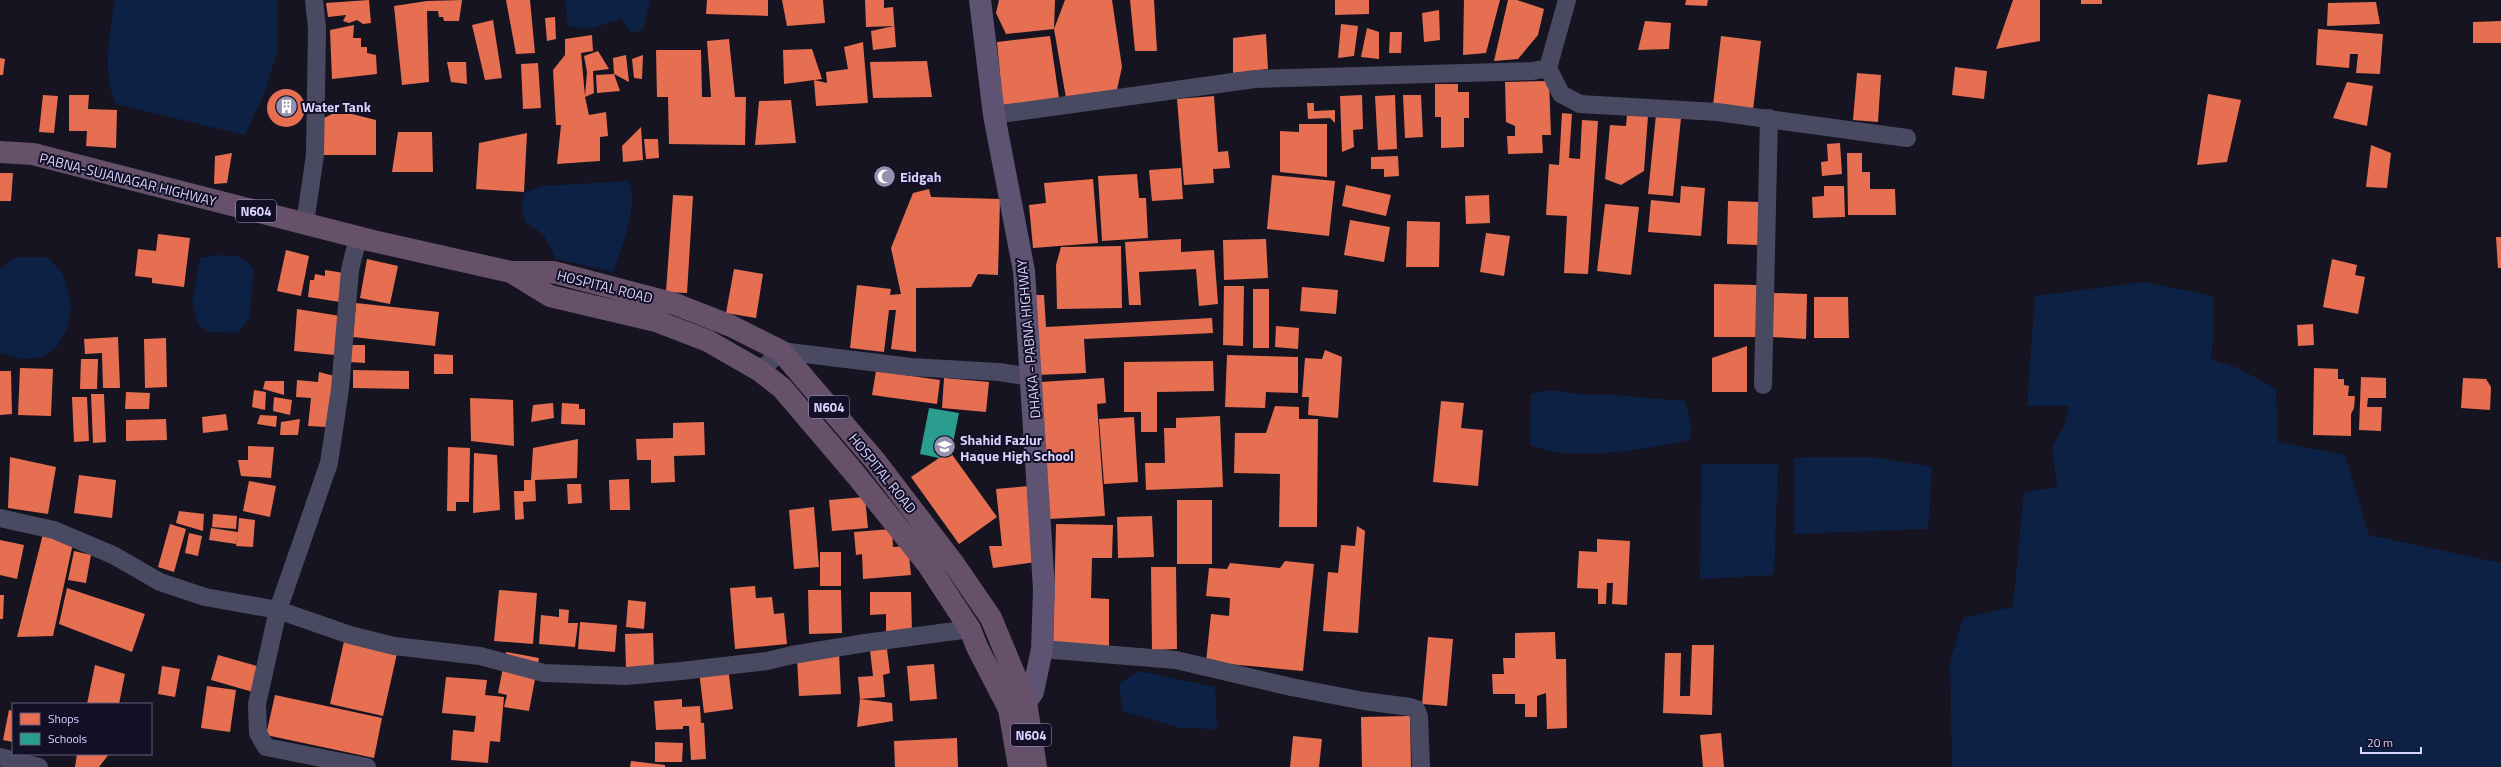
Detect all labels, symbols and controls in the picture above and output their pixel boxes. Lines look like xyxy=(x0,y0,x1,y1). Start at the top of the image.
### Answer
building icon: Water Tank xyxy=(273,93,299,119)
place label: Water Tank xyxy=(302,96,372,117)
street label: PABNA-SUJANAGAR HIGHWAY xyxy=(37,147,219,211)
mosque icon: Eidgah xyxy=(871,163,897,189)
place label: Eidgah xyxy=(900,166,941,187)
road number: N604 xyxy=(236,200,276,222)
street label: DHAKA - PABNA HIGHWAY xyxy=(1011,258,1045,419)
street label: HOSPITAL ROAD xyxy=(555,264,655,308)
road number: N604 xyxy=(809,396,849,418)
street label: HOSPITAL ROAD xyxy=(844,428,922,518)
place label: Shahid Fazlur Haque High School xyxy=(960,429,1074,466)
school or university icon: Shahid Fazlur Haque High School xyxy=(932,434,958,460)
legend xyxy=(12,703,152,755)
text: Shops xyxy=(48,709,80,728)
road number: N604 xyxy=(1011,724,1051,746)
text: Schools xyxy=(48,729,88,748)
scale bar xyxy=(2361,729,2421,755)
text: 20 m xyxy=(2367,733,2393,752)

